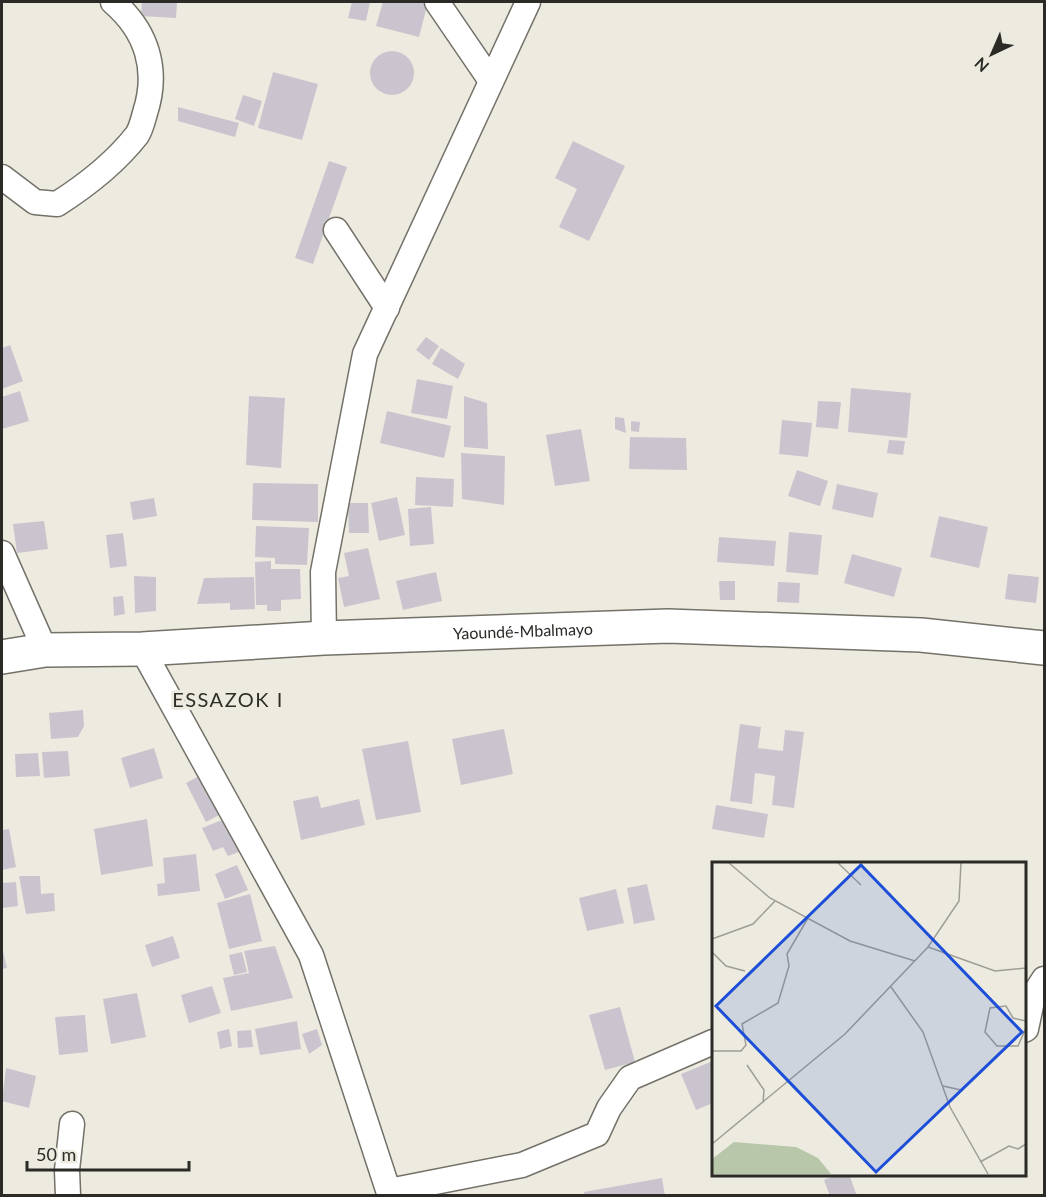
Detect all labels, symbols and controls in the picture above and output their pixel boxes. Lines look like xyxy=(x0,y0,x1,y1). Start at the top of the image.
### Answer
north arrow xyxy=(962,24,1022,84)
text: N xyxy=(970,54,992,76)
street label: Yaoundé-Mbalmayo xyxy=(453,619,593,642)
district label: ESSAZOK I xyxy=(172,687,284,711)
inset map xyxy=(712,862,1025,1176)
scale bar xyxy=(27,1134,189,1172)
text: 50 m xyxy=(36,1143,76,1165)

